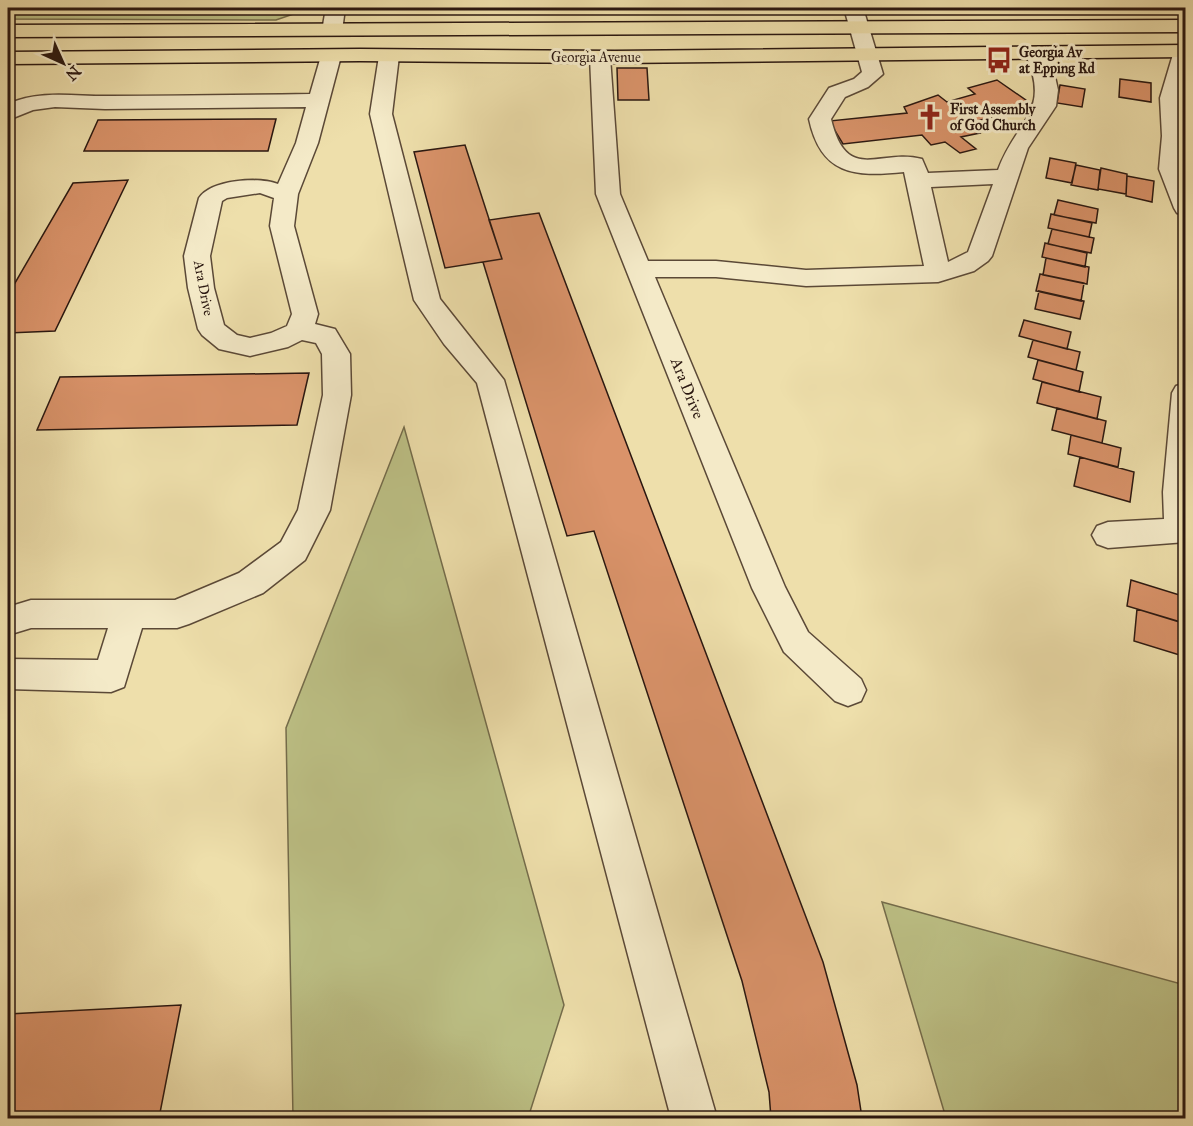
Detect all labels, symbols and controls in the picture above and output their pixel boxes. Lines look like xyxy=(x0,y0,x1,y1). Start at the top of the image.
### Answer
north arrow xyxy=(33,33,93,93)
place label: Georgia Av at Epping Rd xyxy=(1019,44,1096,78)
bus stop icon: Georgia Av at Epping Rd xyxy=(984,45,1014,75)
street label: Georgia Avenue xyxy=(551,49,641,66)
text: N xyxy=(61,62,85,85)
place label: First Assembly of God Church xyxy=(950,101,1037,134)
church icon: First Assembly of God Church xyxy=(915,102,945,132)
street label: Ara Drive xyxy=(190,258,217,317)
street label: Ara Drive xyxy=(666,354,708,422)

